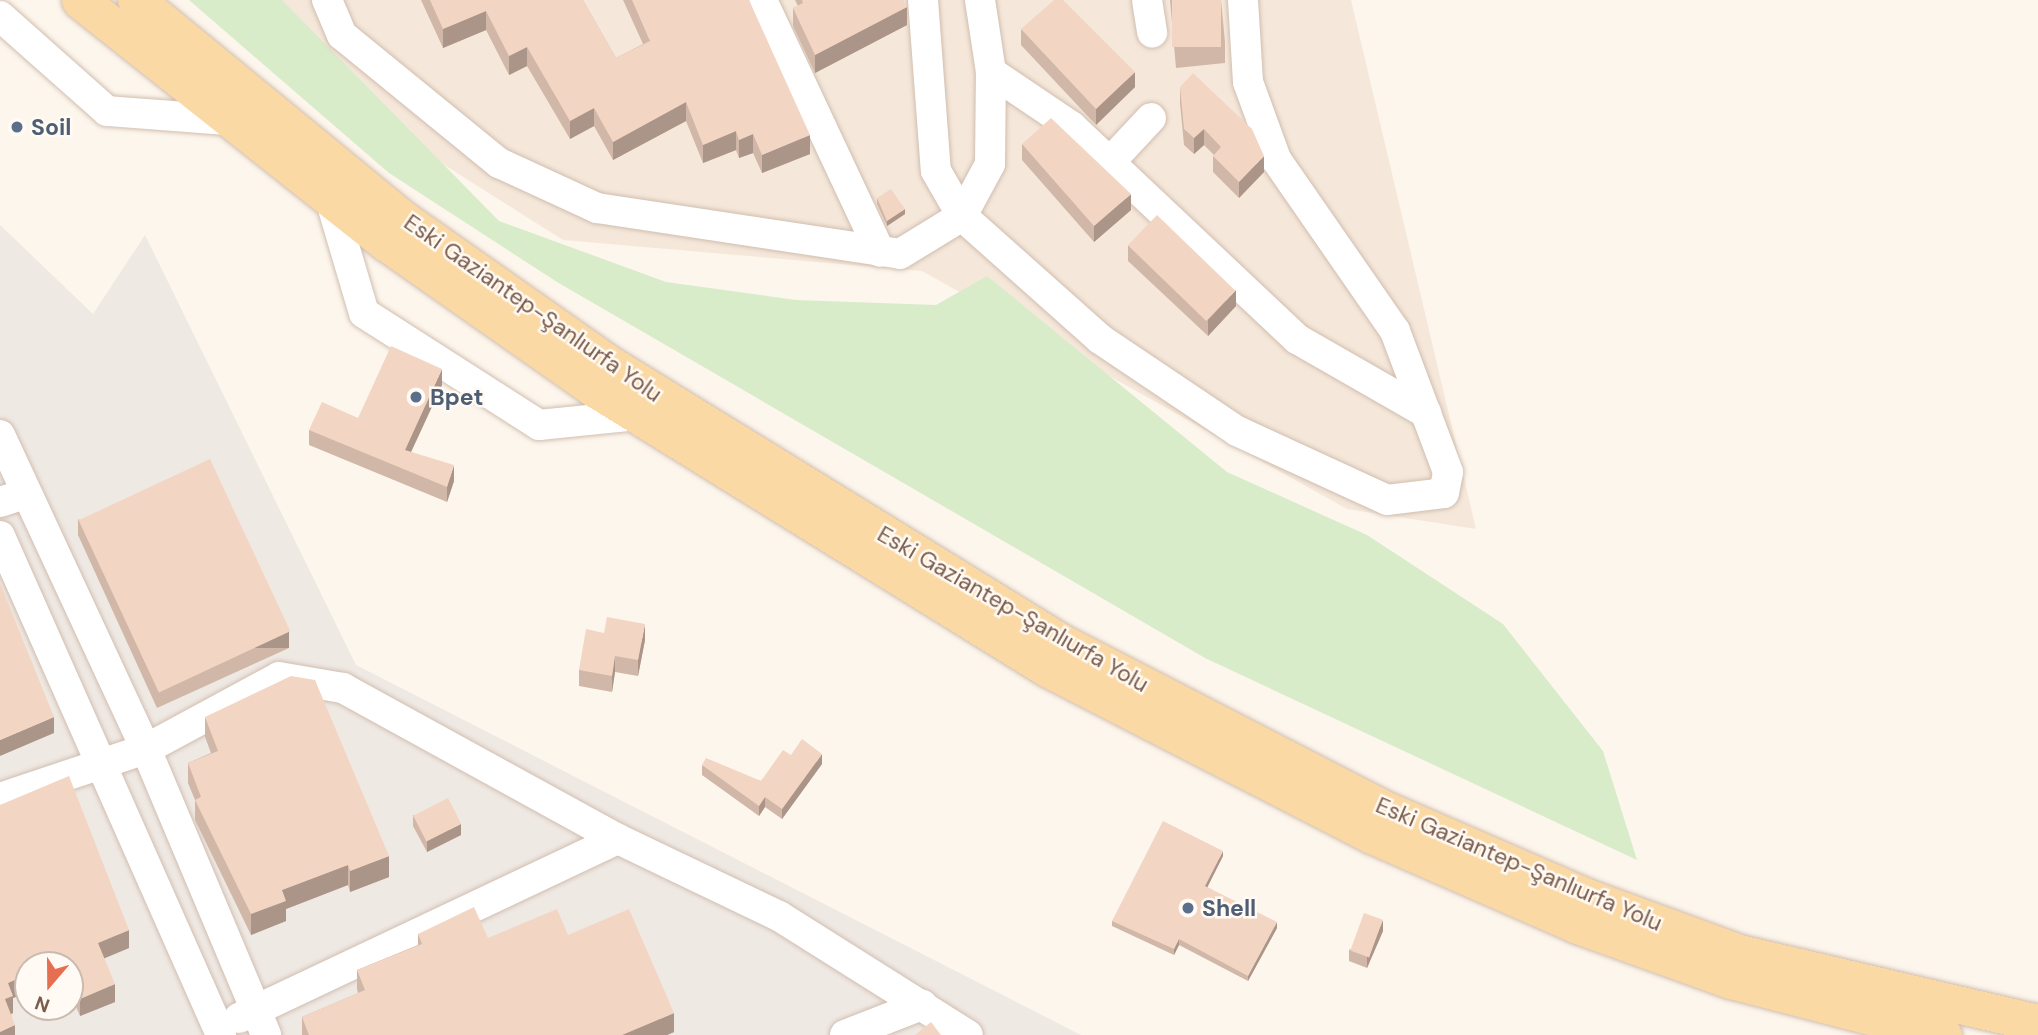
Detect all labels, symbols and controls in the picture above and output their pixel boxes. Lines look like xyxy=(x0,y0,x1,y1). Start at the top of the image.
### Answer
place label: Soil xyxy=(31,113,71,141)
marker: Soil xyxy=(9,119,25,135)
street label: Eski Gaziantep-Şanlıurfa Yolu xyxy=(399,208,667,408)
place label: Bpet xyxy=(430,383,483,411)
marker: Bpet xyxy=(408,389,424,405)
street label: Eski Gaziantep-Şanlıurfa Yolu xyxy=(873,520,1153,698)
street label: Eski Gaziantep-Şanlıurfa Yolu xyxy=(1372,791,1666,937)
place label: Shell xyxy=(1202,894,1256,922)
marker: Shell xyxy=(1180,900,1196,916)
north arrow xyxy=(14,951,84,1021)
text: N xyxy=(32,990,53,1018)

